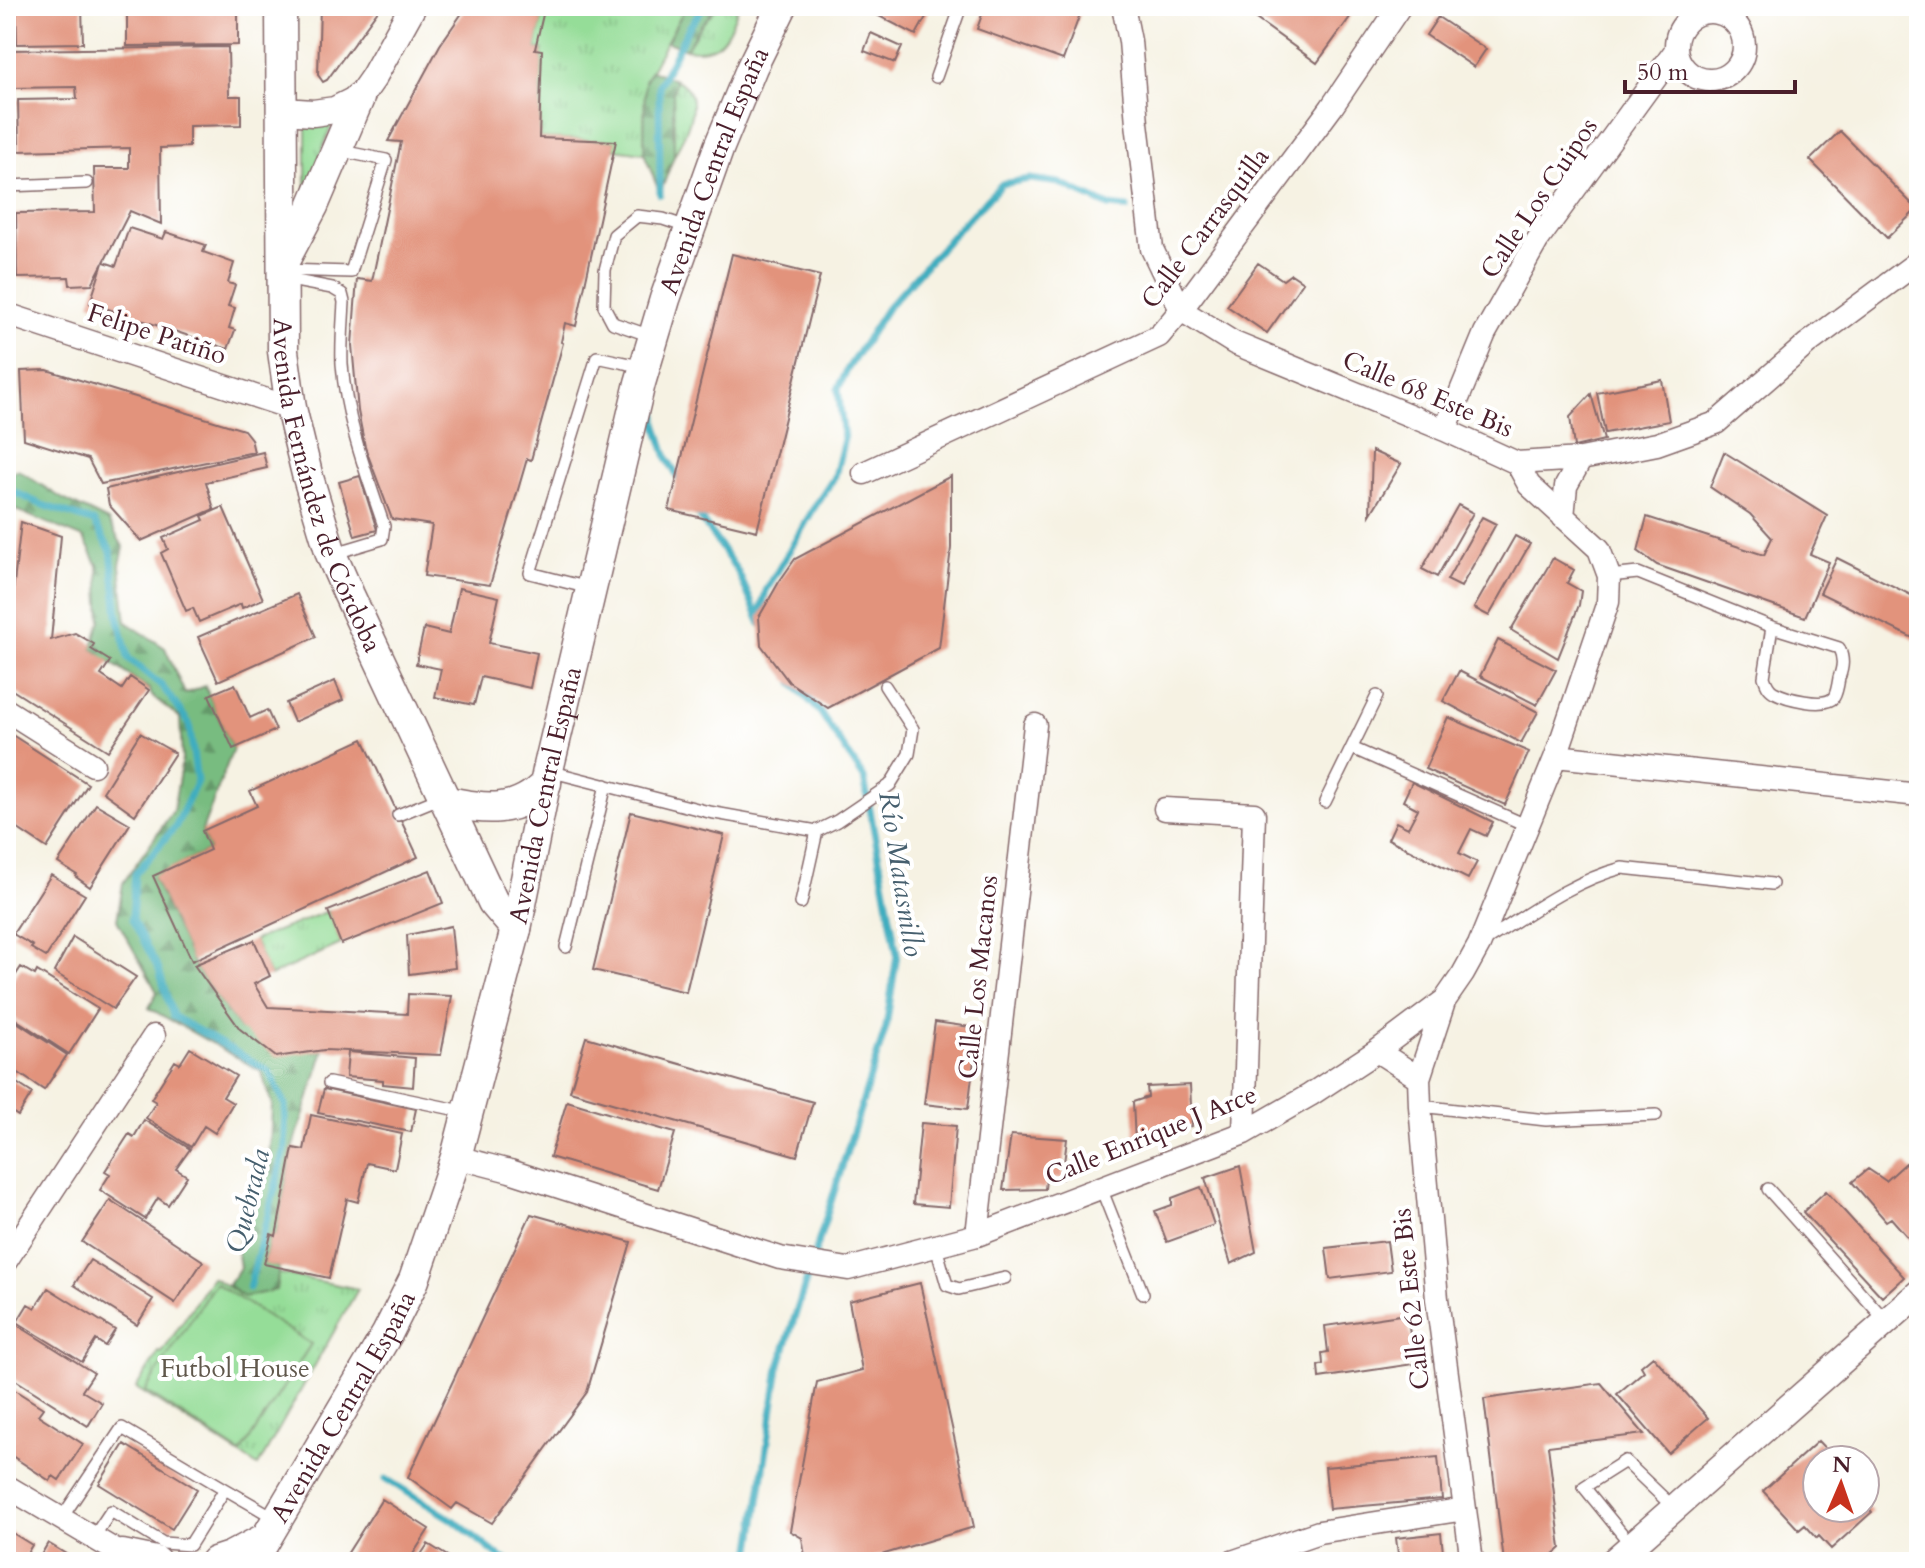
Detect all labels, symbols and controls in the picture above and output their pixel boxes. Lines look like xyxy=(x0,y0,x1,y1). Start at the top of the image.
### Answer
street label: Avenida Central España xyxy=(651,41,777,299)
scale bar xyxy=(1625,44,1795,94)
text: 50 m xyxy=(1637,56,1689,89)
street label: Calle Los Cuipos xyxy=(1472,111,1606,285)
street label: Calle Carrasquilla xyxy=(1133,140,1277,316)
street label: Felipe Patiño xyxy=(83,295,231,373)
street label: Avenida Fernández de Córdoba xyxy=(265,318,391,658)
street label: Calle 68 Este Bis xyxy=(1337,342,1519,446)
street label: Avenida Central España xyxy=(500,663,590,927)
water label: Río Matasnillo xyxy=(869,789,933,959)
street label: Calle Los Macanos xyxy=(950,873,1006,1081)
street label: Calle Enrique J Arce xyxy=(1040,1077,1262,1193)
water label: Quebrada xyxy=(217,1145,279,1257)
street label: Calle 62 Este Bis xyxy=(1384,1207,1438,1391)
street label: Avenida Central España xyxy=(262,1285,423,1529)
park label: Futbol House xyxy=(160,1351,310,1386)
north arrow xyxy=(1801,1444,1881,1524)
text: N xyxy=(1832,1450,1852,1480)

